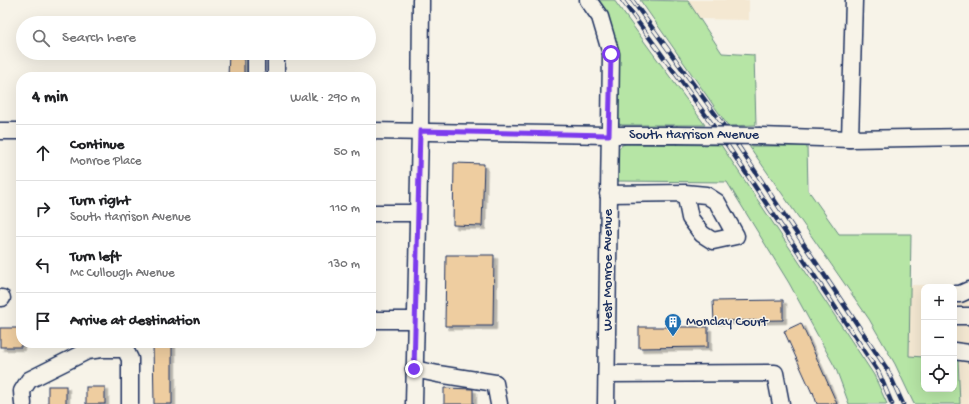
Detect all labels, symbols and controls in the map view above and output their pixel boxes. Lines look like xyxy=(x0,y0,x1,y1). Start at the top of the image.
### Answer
search box xyxy=(16,16,376,60)
icon: search xyxy=(30,27,52,49)
text: Search here xyxy=(62,29,136,47)
route start xyxy=(602,45,620,63)
text: 4 min xyxy=(32,88,68,108)
text: Walk · 290 m xyxy=(290,91,360,106)
street label: South Harrison Avenue xyxy=(629,127,760,144)
text: Continue xyxy=(70,136,124,154)
icon: ahead xyxy=(32,142,54,164)
text: 50 m xyxy=(333,145,360,160)
text: Monroe Place xyxy=(70,154,141,169)
text: Turn right xyxy=(70,192,130,210)
icon: right xyxy=(32,198,54,220)
text: 110 m xyxy=(330,201,360,216)
street label: West Monroe Avenue xyxy=(600,208,617,331)
text: South Harrison Avenue xyxy=(70,210,191,225)
text: Turn left xyxy=(70,248,121,266)
icon: left xyxy=(32,254,54,276)
text: 130 m xyxy=(328,257,360,272)
text: Mc Cullough Avenue xyxy=(70,266,175,281)
map controls xyxy=(921,284,957,392)
button: + xyxy=(921,284,957,320)
icon: arrive xyxy=(32,310,54,332)
text: Arrive at destination xyxy=(70,312,200,330)
building icon: Monclay Court xyxy=(663,312,683,337)
place label: Monclay Court xyxy=(686,314,769,331)
button: − xyxy=(921,320,957,356)
button: locate xyxy=(921,356,957,392)
route end xyxy=(405,360,423,378)

